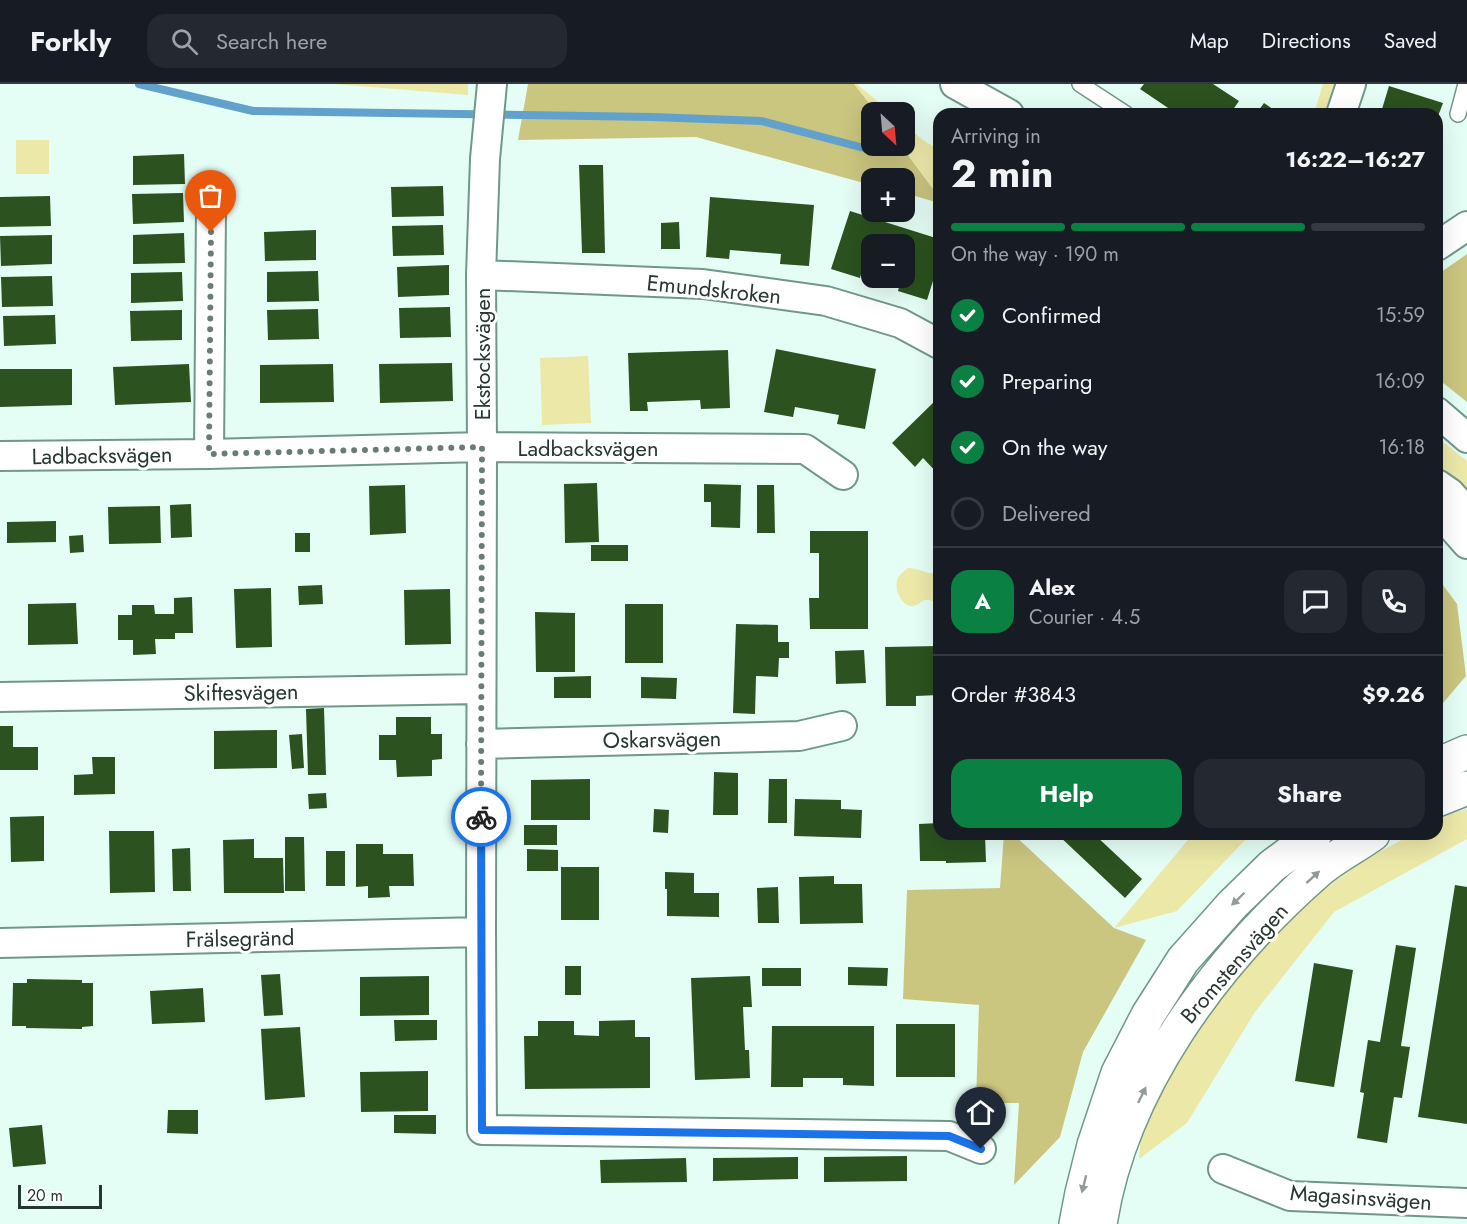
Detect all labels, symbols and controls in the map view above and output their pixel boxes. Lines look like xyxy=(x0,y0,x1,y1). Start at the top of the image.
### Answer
search box xyxy=(147,14,567,68)
text: Forkly xyxy=(30,21,111,62)
icon: search xyxy=(168,25,201,58)
text: Search here xyxy=(216,25,327,57)
text: Map xyxy=(1190,26,1229,56)
text: Directions xyxy=(1262,26,1351,56)
text: Saved xyxy=(1384,26,1437,56)
north arrow xyxy=(861,102,915,156)
map controls xyxy=(861,102,915,288)
text: Arriving in xyxy=(951,122,1041,151)
text: 16:22–16:27 xyxy=(1285,143,1425,175)
text: 2 min xyxy=(951,145,1053,202)
button: + xyxy=(861,168,915,222)
pin xyxy=(185,170,236,232)
icon: bag xyxy=(194,179,227,212)
button: − xyxy=(861,234,915,288)
text: On the way · 190 m xyxy=(951,240,1119,269)
street label: Emundskroken xyxy=(645,266,783,312)
street label: Ekstocksvägen xyxy=(466,288,498,420)
icon: check xyxy=(951,299,984,332)
text: Confirmed xyxy=(1002,299,1101,331)
text: 15:59 xyxy=(1376,301,1425,330)
icon: check xyxy=(951,365,984,398)
text: Preparing xyxy=(1002,365,1093,397)
text: 16:09 xyxy=(1375,367,1425,396)
icon: check xyxy=(951,431,984,464)
text: On the way xyxy=(1002,431,1107,463)
street label: Ladbacksvägen xyxy=(518,432,658,464)
text: 16:18 xyxy=(1379,433,1425,462)
street label: Ladbacksvägen xyxy=(31,438,173,472)
text: Delivered xyxy=(1002,497,1091,529)
button: chat xyxy=(1284,570,1347,633)
button: phone xyxy=(1362,570,1425,633)
text: Alex xyxy=(1029,571,1075,603)
text: A xyxy=(974,585,991,617)
text: Courier · 4.5 xyxy=(1029,603,1140,632)
street label: Skiftesvägen xyxy=(183,675,299,709)
text: Order #3843 xyxy=(951,678,1076,710)
text: $9.26 xyxy=(1362,678,1425,710)
street label: Oskarsvägen xyxy=(602,722,722,756)
button: Help xyxy=(951,759,1182,828)
button: Share xyxy=(1194,759,1425,828)
courier xyxy=(451,787,511,847)
icon: bike xyxy=(465,801,498,834)
one-way arrow xyxy=(1305,870,1320,884)
one-way arrow xyxy=(1232,891,1246,905)
street label: Bromstensvägen xyxy=(1173,896,1295,1030)
street label: Frälsegränd xyxy=(185,921,295,955)
one-way arrow xyxy=(1138,1086,1147,1103)
pin xyxy=(955,1087,1006,1149)
icon: home xyxy=(964,1096,997,1129)
one-way arrow xyxy=(1078,1175,1088,1193)
street label: Magasinsvägen xyxy=(1289,1176,1433,1218)
scale bar xyxy=(18,1182,102,1210)
text: 20 m xyxy=(27,1184,63,1207)

